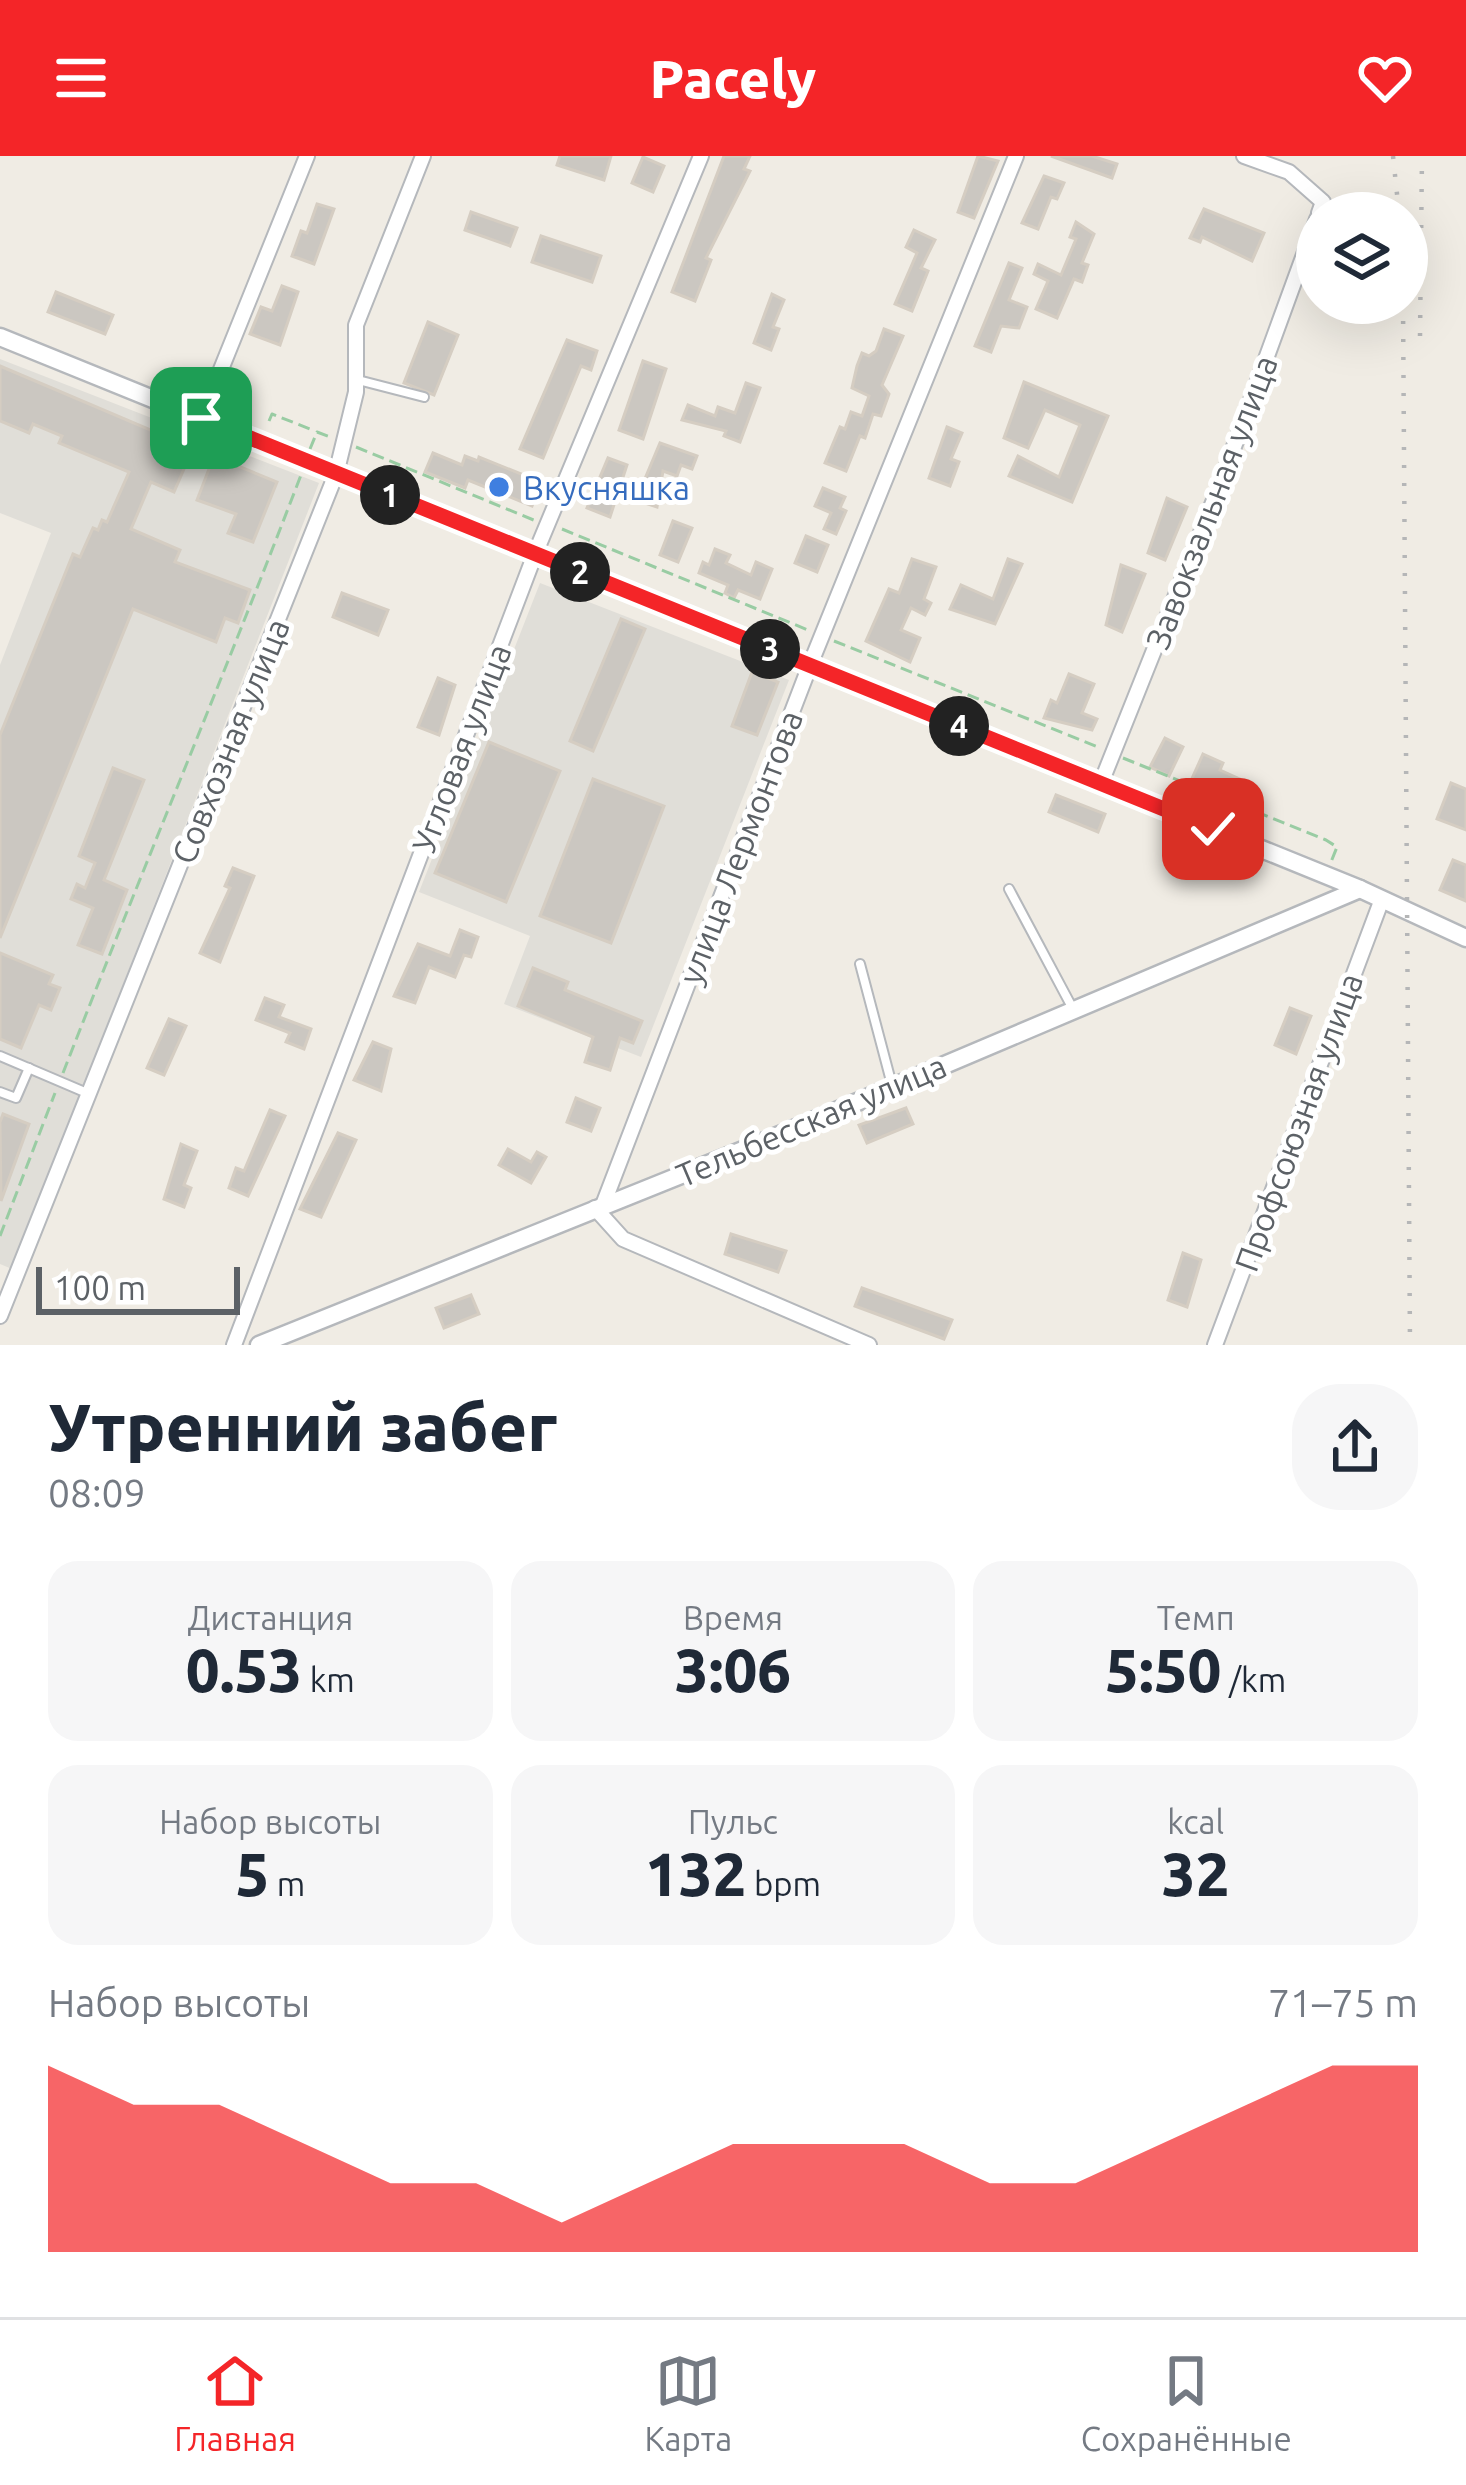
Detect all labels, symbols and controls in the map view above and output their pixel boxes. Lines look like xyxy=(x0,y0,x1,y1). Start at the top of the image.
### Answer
icon: menu xyxy=(48,45,114,111)
icon: heart xyxy=(1352,45,1418,111)
text: Pacely xyxy=(650,48,816,108)
map controls xyxy=(1296,192,1428,324)
button: layers xyxy=(1296,192,1428,324)
street label: Завокзальная улица xyxy=(1138,350,1284,654)
pin xyxy=(150,367,252,469)
icon: arrive xyxy=(168,385,234,451)
pin: 1 xyxy=(360,465,420,525)
place label: Вкусняшка xyxy=(523,469,690,506)
marker: Вкусняшка xyxy=(486,474,512,500)
text: 1 xyxy=(381,476,399,513)
pin: 2 xyxy=(550,542,610,602)
text: 2 xyxy=(571,553,589,590)
street label: Совхозная улица xyxy=(164,613,296,869)
pin: 3 xyxy=(740,619,800,679)
text: 3 xyxy=(761,630,779,667)
street label: Угловая улица xyxy=(404,639,518,857)
pin: 4 xyxy=(929,696,989,756)
street label: улица Лермонтова xyxy=(671,705,809,989)
text: 4 xyxy=(950,707,968,744)
pin xyxy=(1162,778,1264,880)
icon: check xyxy=(1180,796,1246,862)
street label: Профсоюзная улица xyxy=(1227,968,1369,1276)
street label: Тельбесская улица xyxy=(671,1046,951,1194)
scale bar xyxy=(36,1261,240,1314)
text: 100 m xyxy=(54,1269,146,1306)
button: share xyxy=(1292,1384,1418,1510)
text: Утренний забег xyxy=(48,1389,557,1463)
text: 08:09 xyxy=(48,1471,146,1514)
text: Дистанция xyxy=(187,1599,353,1636)
text: Время xyxy=(683,1599,783,1636)
text: Темп xyxy=(1157,1599,1235,1636)
text: 0.53 xyxy=(186,1636,302,1703)
text: 3:06 xyxy=(675,1636,791,1703)
text: 5:50 xyxy=(1105,1636,1221,1703)
text: km xyxy=(302,1661,355,1698)
text: /km xyxy=(1221,1661,1286,1698)
text: Набор высоты xyxy=(159,1803,381,1840)
text: Пульс xyxy=(688,1803,778,1840)
text: kcal xyxy=(1167,1803,1224,1840)
text: 5 xyxy=(235,1840,269,1907)
text: 132 xyxy=(645,1840,746,1907)
text: 32 xyxy=(1162,1840,1230,1907)
text: m xyxy=(269,1865,305,1902)
text: bpm xyxy=(746,1865,821,1902)
text: Набор высоты xyxy=(48,1981,310,2024)
text: 71–75 m xyxy=(1268,1981,1418,2024)
tab: Главная xyxy=(174,2348,296,2457)
tab: Карта xyxy=(644,2348,732,2457)
tab: Сохранённые xyxy=(1081,2348,1292,2457)

